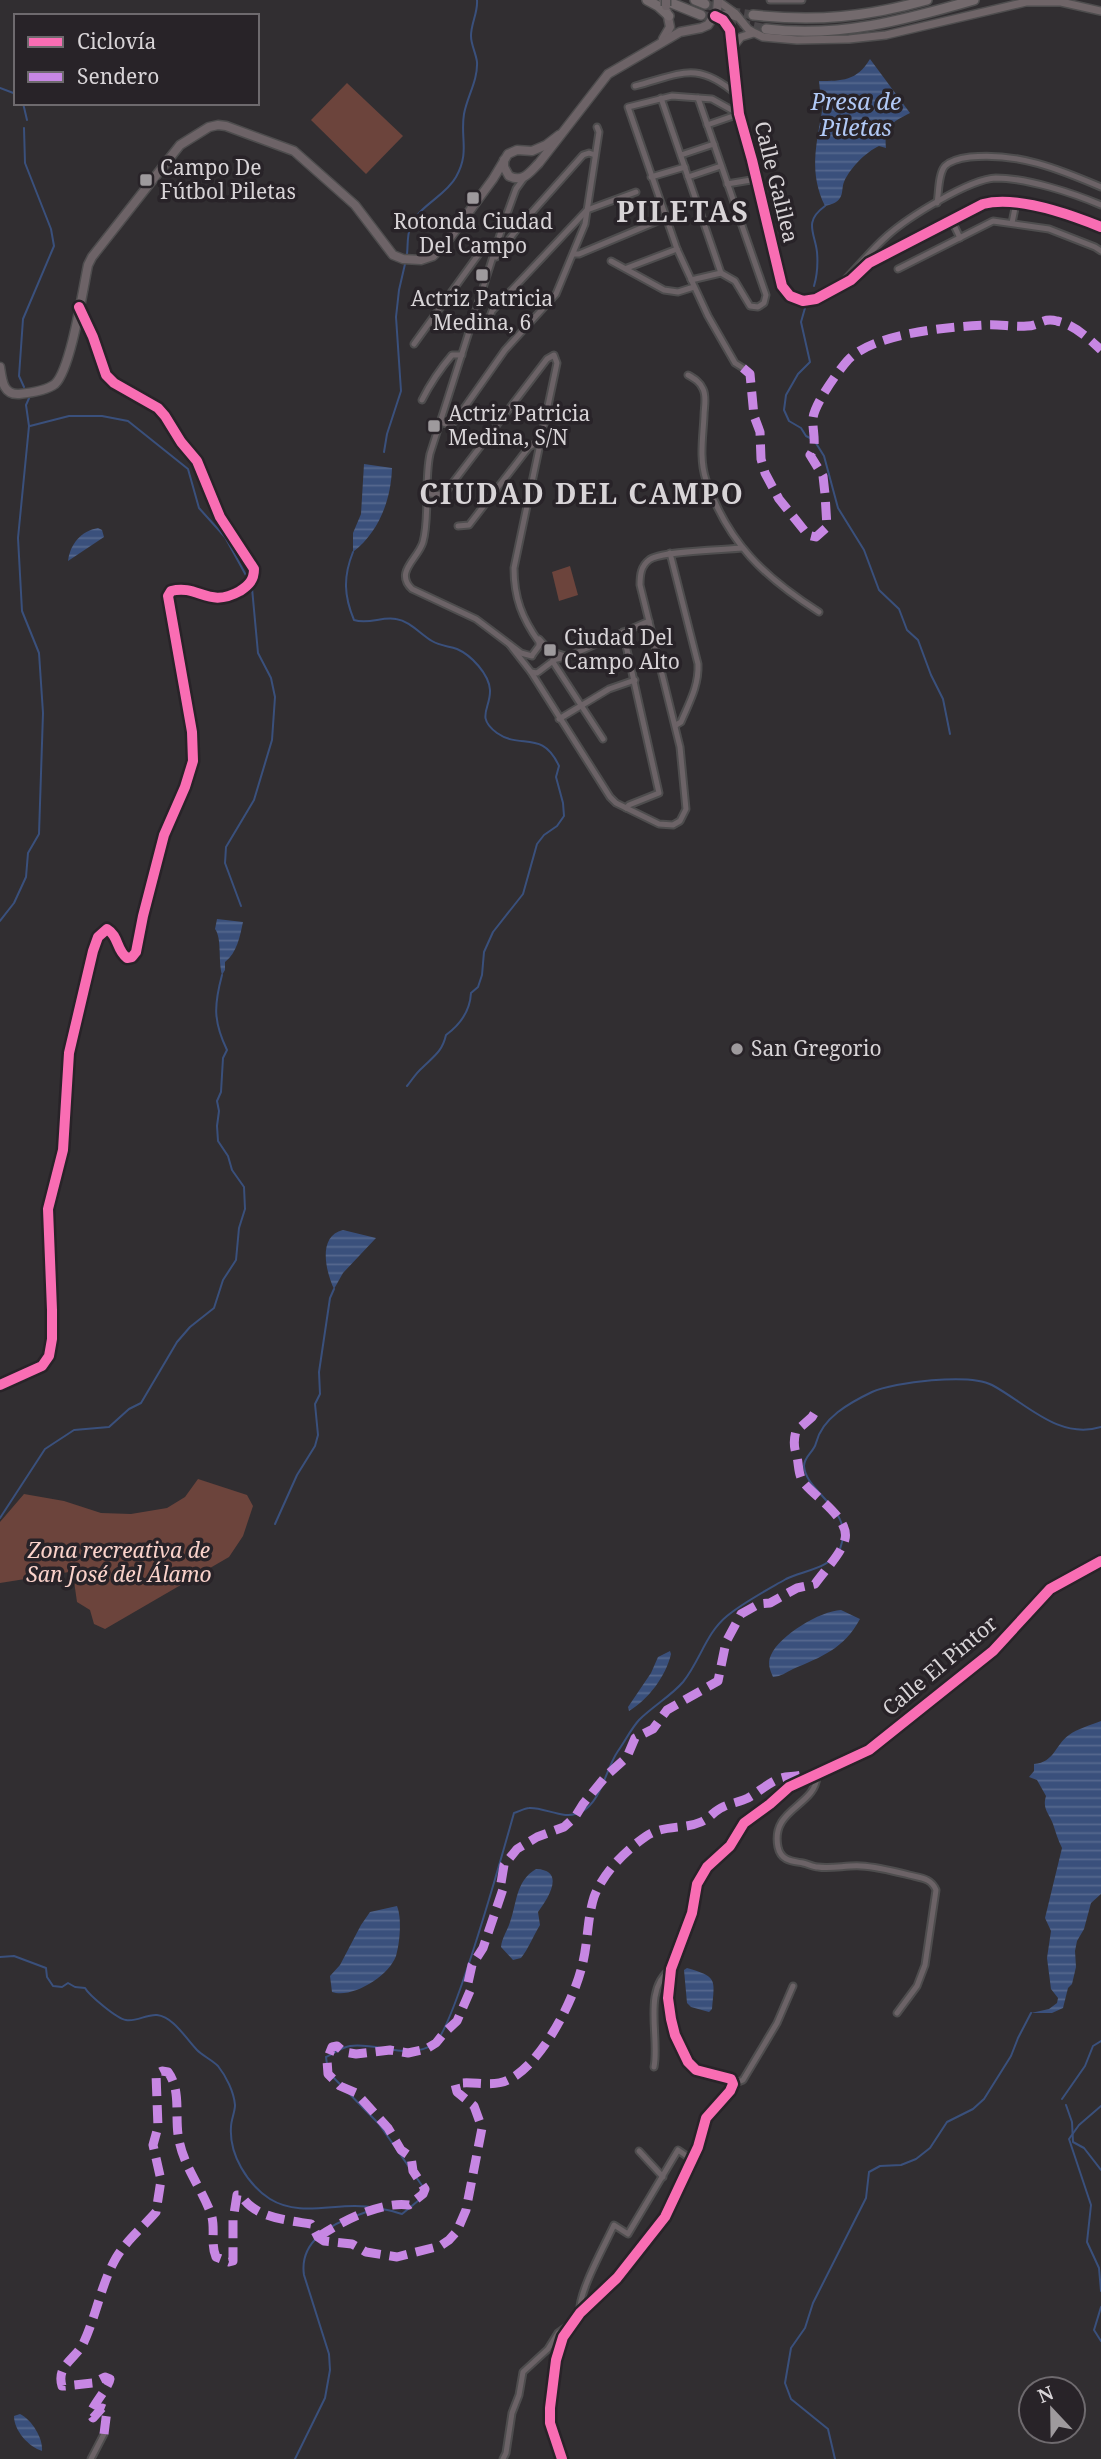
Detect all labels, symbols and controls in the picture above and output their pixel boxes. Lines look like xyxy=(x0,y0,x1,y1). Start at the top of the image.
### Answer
legend xyxy=(14,14,259,105)
text: Ciclovía xyxy=(77,27,156,55)
text: Sendero xyxy=(77,62,159,90)
water label: Presa de Piletas xyxy=(810,85,901,143)
street label: Calle Galilea xyxy=(748,118,806,245)
place label: Campo De Fútbol Piletas xyxy=(160,153,296,205)
marker: Campo De Fútbol Piletas xyxy=(138,172,154,188)
marker: Rotonda Ciudad Del Campo xyxy=(465,190,481,206)
district label: PILETAS xyxy=(616,192,750,230)
place label: Rotonda Ciudad Del Campo xyxy=(393,207,553,259)
marker: Actriz Patricia Medina, 6 xyxy=(474,267,490,283)
place label: Actriz Patricia Medina, 6 xyxy=(411,284,553,336)
place label: Actriz Patricia Medina, S/N xyxy=(448,399,590,451)
marker: Actriz Patricia Medina, S/N xyxy=(426,418,442,434)
district label: CIUDAD DEL CAMPO xyxy=(419,474,745,512)
place label: Ciudad Del Campo Alto xyxy=(564,623,680,675)
marker: Ciudad Del Campo Alto xyxy=(542,642,558,658)
place label: San Gregorio xyxy=(751,1034,882,1062)
marker: San Gregorio xyxy=(729,1041,745,1057)
park label: Zona recreativa de San José del Álamo xyxy=(26,1536,212,1588)
street label: Calle El Pintor xyxy=(876,1609,1003,1722)
north arrow xyxy=(1017,2375,1087,2445)
text: N xyxy=(1034,2379,1057,2409)

